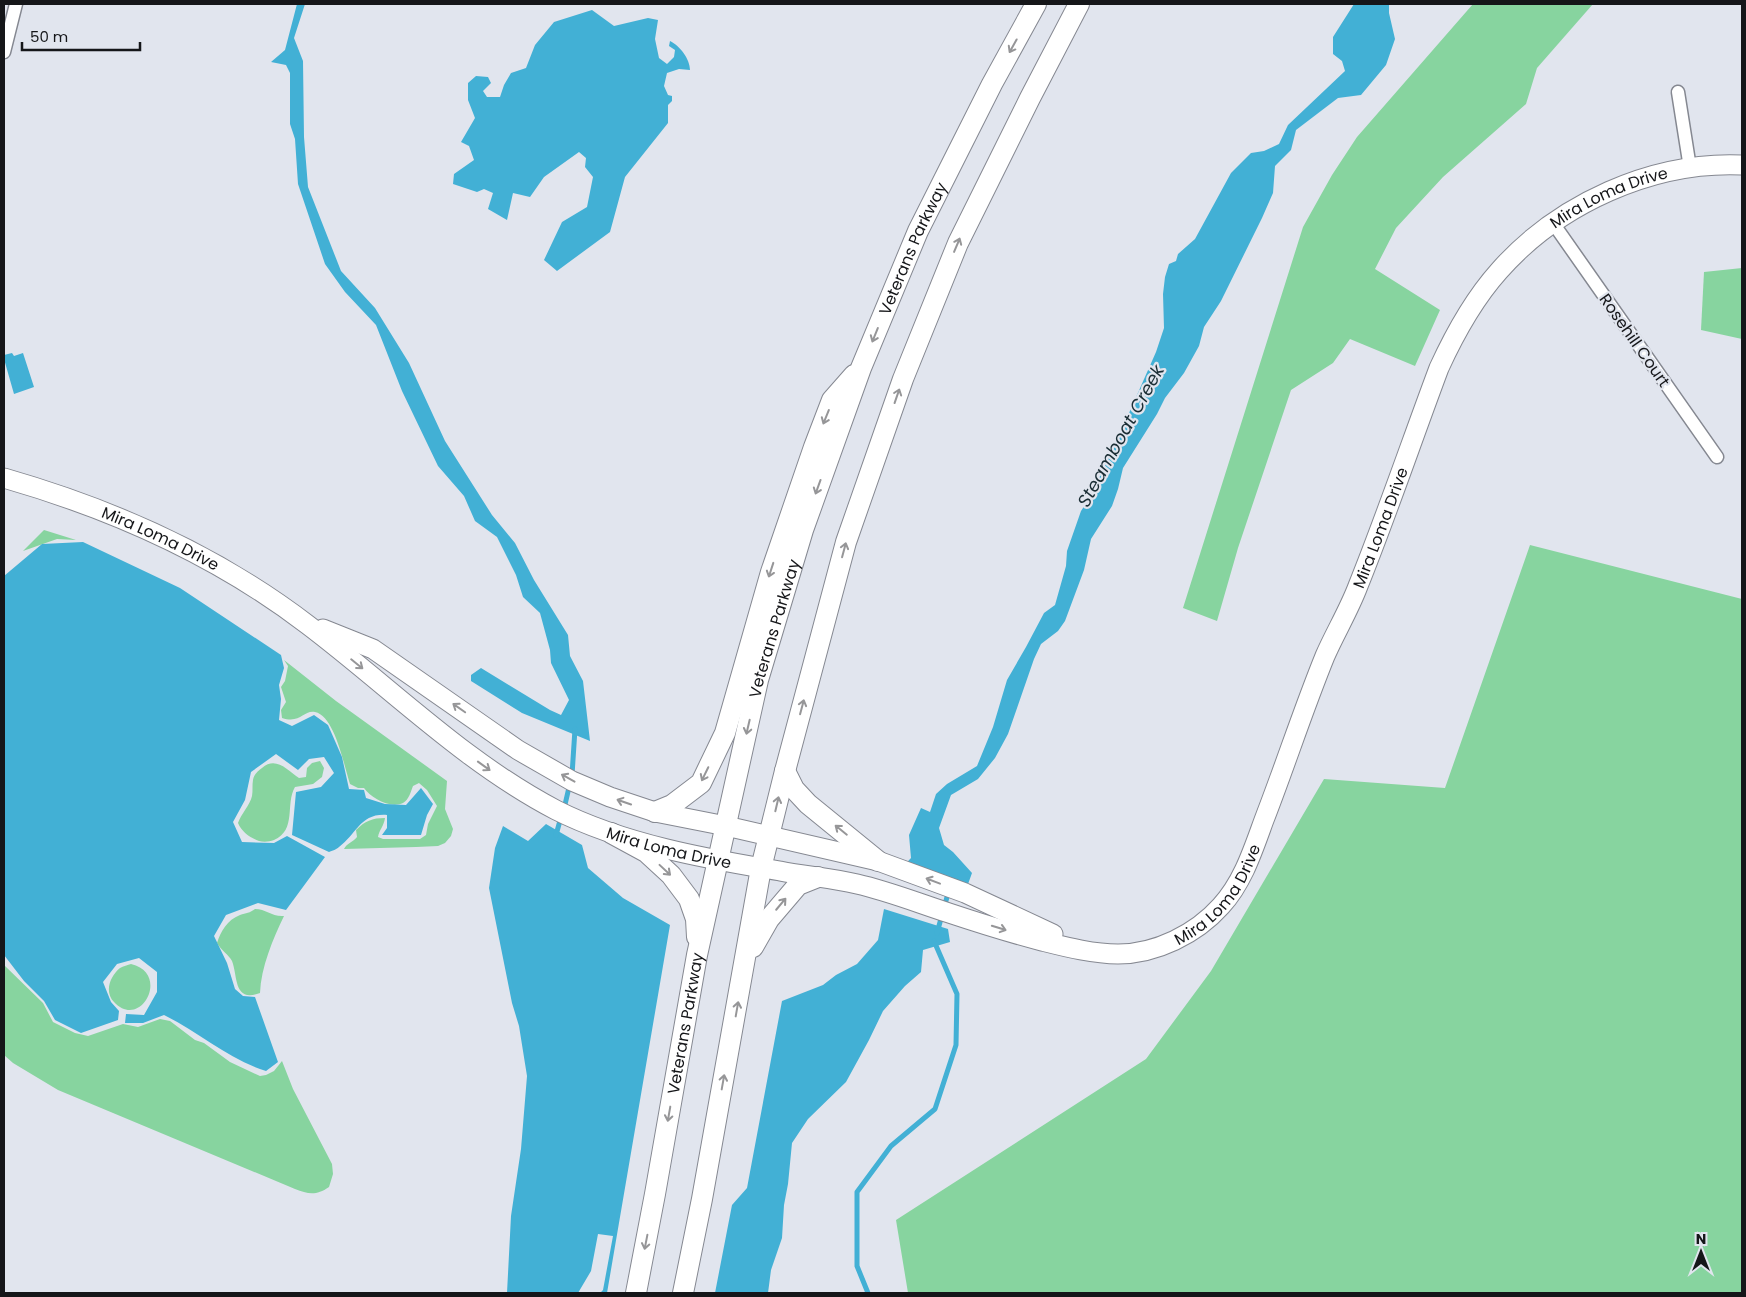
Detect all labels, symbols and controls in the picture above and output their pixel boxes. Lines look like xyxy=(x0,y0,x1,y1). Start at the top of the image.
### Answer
scale bar xyxy=(22,20,140,52)
text: 50 m xyxy=(30,26,68,47)
one-way arrow xyxy=(1007,39,1017,53)
street label: Mira Loma Drive xyxy=(1545,161,1670,234)
street label: Veterans Parkway xyxy=(873,178,953,319)
one-way arrow xyxy=(952,238,962,253)
street label: Rosehill Court xyxy=(1594,289,1675,392)
one-way arrow xyxy=(870,327,879,342)
water label: Steamboat Creek xyxy=(1071,360,1170,511)
one-way arrow xyxy=(893,389,902,405)
one-way arrow xyxy=(820,409,830,424)
street label: Mira Loma Drive xyxy=(1347,464,1414,592)
one-way arrow xyxy=(813,479,823,495)
street label: Mira Loma Drive xyxy=(98,501,223,576)
one-way arrow xyxy=(840,542,850,558)
street label: Veterans Parkway xyxy=(743,557,806,700)
one-way arrow xyxy=(766,562,776,578)
one-way arrow xyxy=(350,659,363,670)
one-way arrow xyxy=(798,699,807,715)
one-way arrow xyxy=(452,703,466,713)
one-way arrow xyxy=(743,718,752,734)
one-way arrow xyxy=(477,761,491,771)
one-way arrow xyxy=(699,766,709,781)
one-way arrow xyxy=(560,773,575,783)
one-way arrow xyxy=(773,796,782,812)
one-way arrow xyxy=(617,797,632,806)
street label: Mira Loma Drive xyxy=(603,821,733,874)
one-way arrow xyxy=(834,824,847,835)
street label: Mira Loma Drive xyxy=(1170,841,1266,951)
one-way arrow xyxy=(659,864,672,876)
one-way arrow xyxy=(925,876,941,885)
one-way arrow xyxy=(776,897,787,910)
one-way arrow xyxy=(990,924,1006,934)
street label: Veterans Parkway xyxy=(662,951,709,1096)
one-way arrow xyxy=(732,1002,742,1018)
one-way arrow xyxy=(719,1075,729,1091)
one-way arrow xyxy=(664,1106,674,1122)
north arrow xyxy=(1676,1227,1726,1277)
text: N xyxy=(1696,1229,1706,1249)
one-way arrow xyxy=(641,1234,650,1250)

